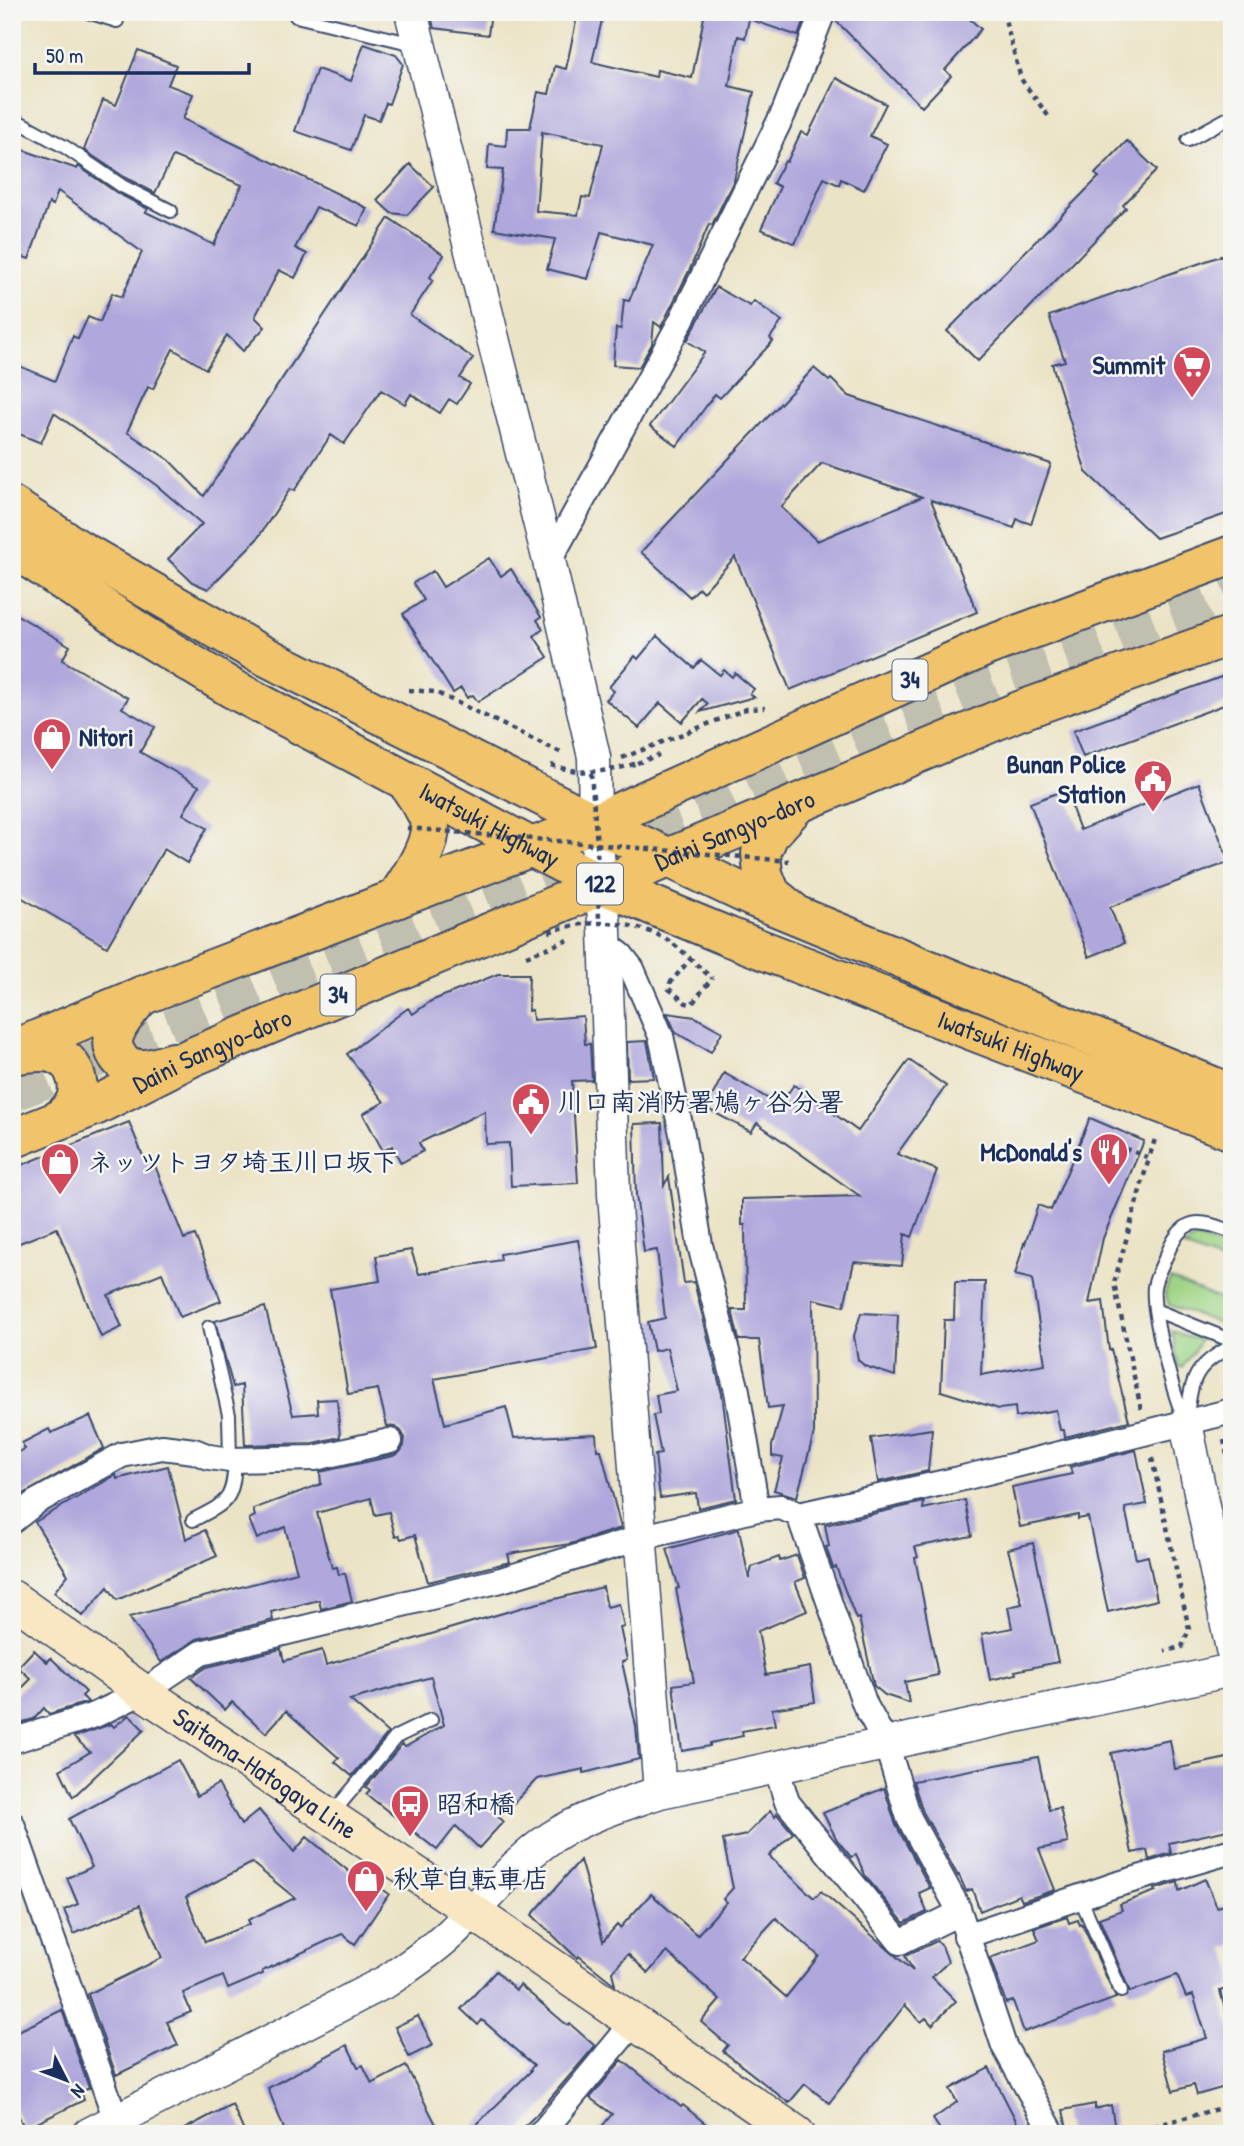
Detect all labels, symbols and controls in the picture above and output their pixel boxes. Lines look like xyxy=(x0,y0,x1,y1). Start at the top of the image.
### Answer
scale bar xyxy=(35,32,248,76)
text: 50 m xyxy=(46,41,83,70)
supermarket icon: Summit xyxy=(1171,344,1213,399)
place label: Summit xyxy=(1093,347,1166,382)
road number: 34 xyxy=(892,660,928,700)
shop icon: Nitori xyxy=(31,716,73,771)
place label: Nitori xyxy=(79,719,134,754)
place label: Bunan Police Station xyxy=(1007,746,1127,811)
public building icon: Bunan Police Station xyxy=(1132,758,1174,813)
street label: Iwatsuki Highway xyxy=(413,773,566,876)
street label: Daini Sangyo-doro xyxy=(649,781,820,879)
road number: 122 xyxy=(577,864,623,904)
road number: 34 xyxy=(320,974,356,1015)
street label: Daini Sangyo-doro xyxy=(127,999,297,1101)
street label: Iwatsuki Highway xyxy=(933,1001,1089,1089)
public building icon: 川口南消防署鳩ヶ谷分署 xyxy=(510,1081,552,1136)
place label: 川口南消防署鳩ヶ谷分署 xyxy=(558,1084,844,1119)
restaurant icon: McDonald's xyxy=(1088,1131,1130,1186)
place label: McDonald's xyxy=(980,1134,1082,1169)
shop icon: ネッツトヨタ埼玉川口坂下 xyxy=(39,1141,81,1196)
place label: ネッツトヨタ埼玉川口坂下 xyxy=(87,1144,398,1179)
street label: Saitama-Hatogaya Line xyxy=(167,1699,364,1847)
bus stop icon: 昭和橋 xyxy=(389,1783,431,1838)
place label: 昭和橋 xyxy=(437,1786,515,1821)
shop icon: 秋草自転車店 xyxy=(345,1858,387,1913)
place label: 秋草自転車店 xyxy=(393,1861,549,1896)
north arrow xyxy=(32,2044,102,2114)
text: N xyxy=(66,2079,92,2104)

